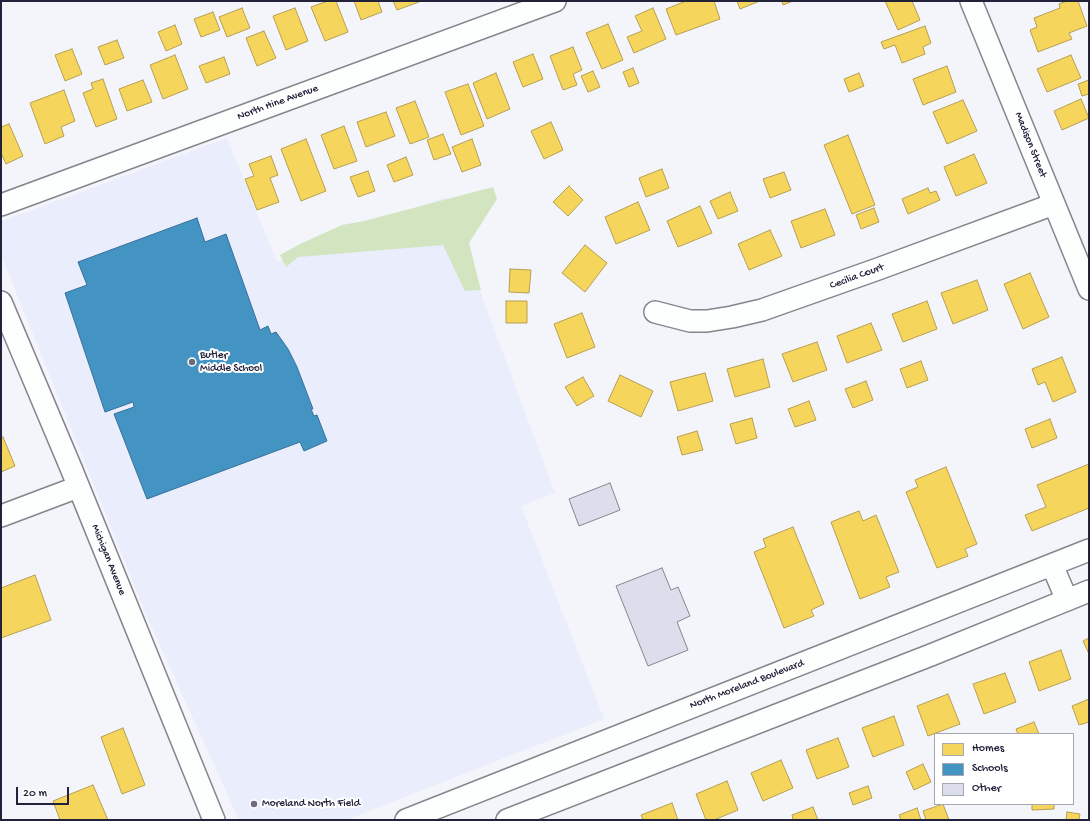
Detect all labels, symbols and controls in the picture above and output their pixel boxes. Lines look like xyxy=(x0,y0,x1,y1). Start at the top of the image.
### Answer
street label: North Hine Avenue xyxy=(236,82,320,124)
street label: Madison Street xyxy=(1011,110,1049,180)
street label: Cecilia Court xyxy=(828,261,886,293)
place label: Butler Middle School xyxy=(200,349,262,375)
marker: Butler Middle School xyxy=(187,357,197,367)
street label: Michigan Avenue xyxy=(88,523,128,597)
street label: North Moreland Boulevard xyxy=(688,657,806,713)
legend xyxy=(934,733,1074,805)
text: Homes xyxy=(972,742,1004,756)
text: Schools xyxy=(972,762,1008,776)
scale bar xyxy=(18,779,71,805)
text: Other xyxy=(972,782,1001,796)
text: 20 m xyxy=(23,787,47,801)
place label: Moreland North Field xyxy=(262,797,360,811)
marker: Moreland North Field xyxy=(249,799,259,809)

